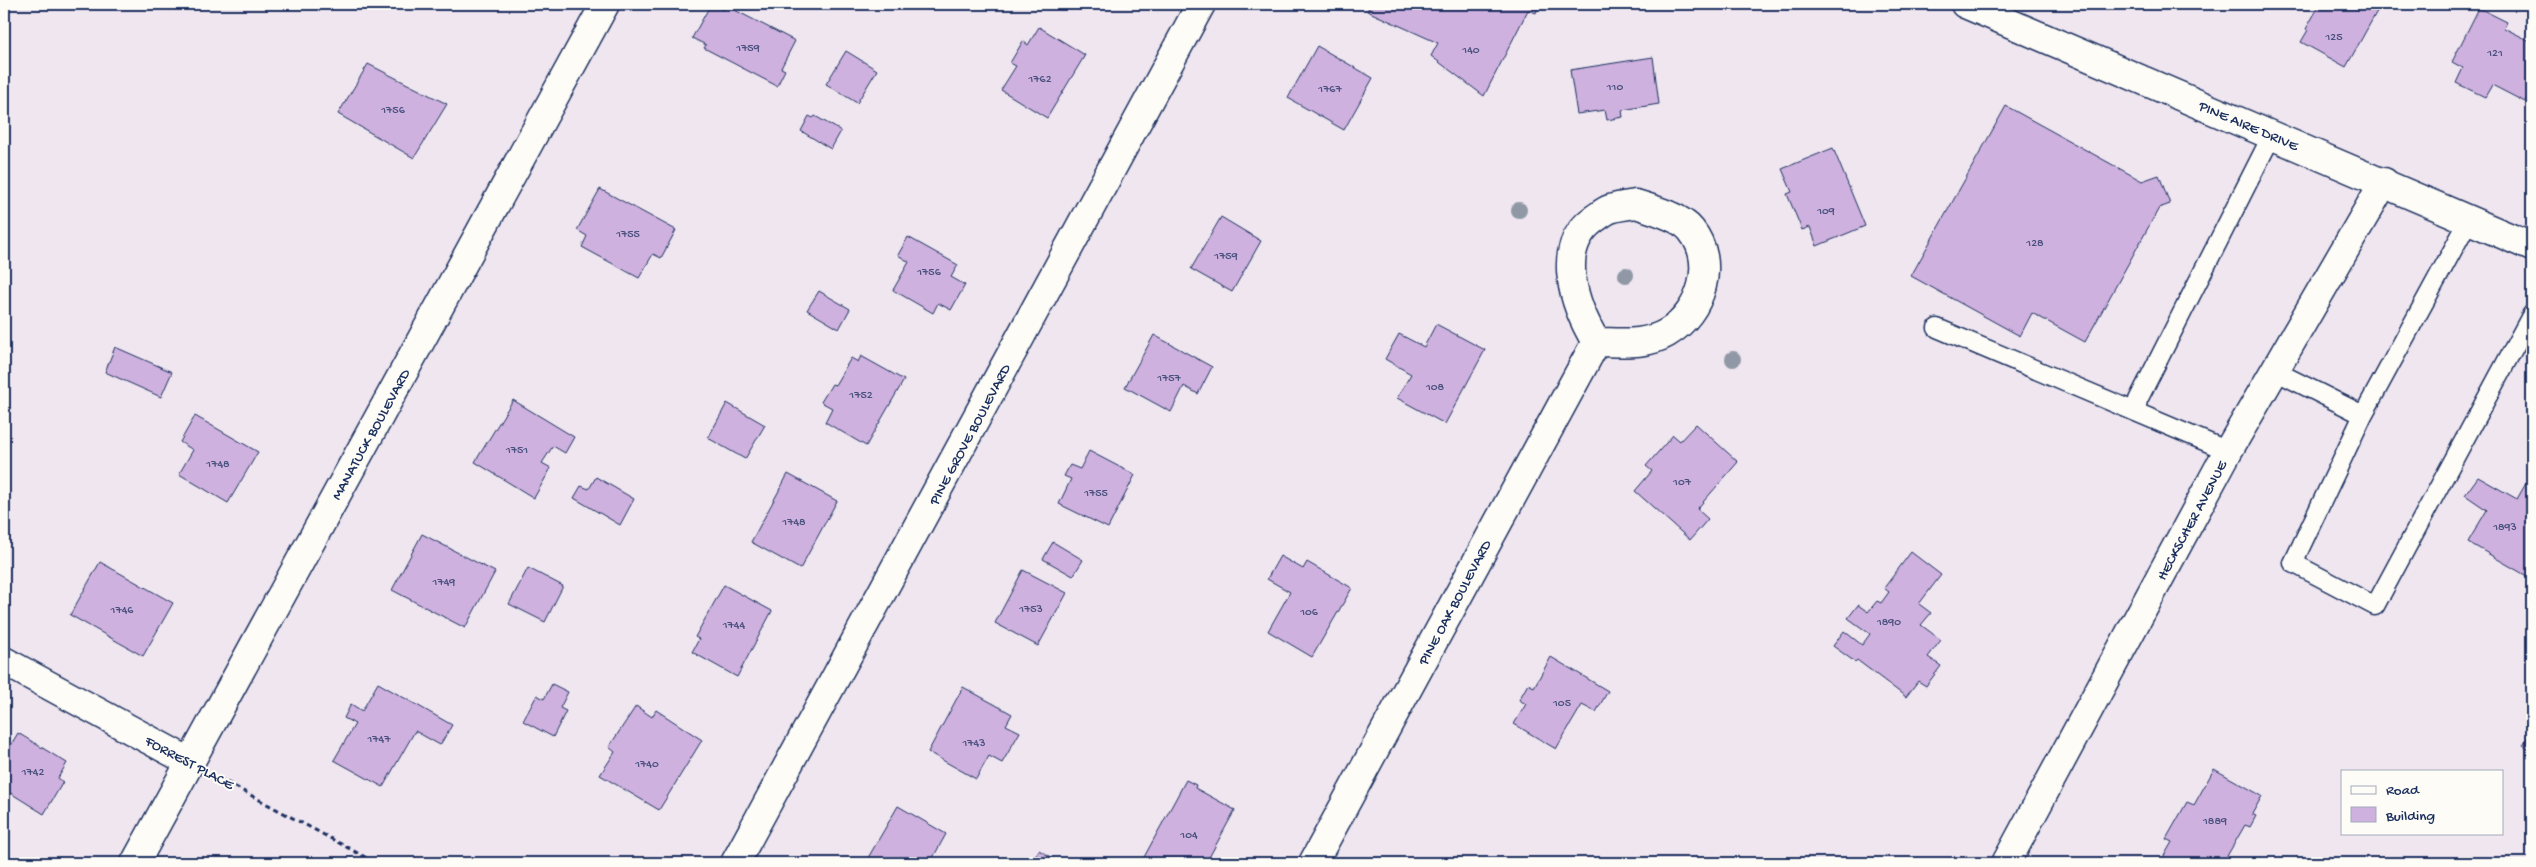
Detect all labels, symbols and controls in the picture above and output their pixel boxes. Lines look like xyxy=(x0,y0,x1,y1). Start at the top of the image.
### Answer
house number: 125 xyxy=(2324,31,2343,45)
house number: 1759 xyxy=(735,42,760,56)
house number: 140 xyxy=(1461,44,1480,58)
house number: 121 xyxy=(2486,47,2503,61)
house number: 1762 xyxy=(1027,73,1052,87)
house number: 110 xyxy=(1606,81,1623,95)
house number: 1767 xyxy=(1317,83,1342,97)
street label: PINE AIRE DRIVE xyxy=(2195,97,2301,156)
house number: 1756 xyxy=(380,104,406,118)
house number: 109 xyxy=(1816,205,1835,219)
house number: 1755 xyxy=(615,228,640,242)
house number: 128 xyxy=(2025,237,2044,251)
house number: 1759 xyxy=(1213,250,1238,264)
house number: 1756 xyxy=(916,266,942,280)
street label: PINE GROVE BOULEVARD xyxy=(925,361,1016,509)
street label: MANATUCK BOULEVARD xyxy=(328,366,415,504)
house number: 1757 xyxy=(1156,372,1182,386)
house number: 108 xyxy=(1425,381,1445,395)
house number: 1752 xyxy=(848,389,873,403)
house number: 1751 xyxy=(505,444,528,458)
street label: HECKSCHER AVENUE xyxy=(2154,457,2232,584)
house number: 1748 xyxy=(205,458,230,472)
house number: 107 xyxy=(1672,476,1692,490)
house number: 1755 xyxy=(1083,487,1108,501)
house number: 1748 xyxy=(781,516,806,530)
house number: 1893 xyxy=(2492,521,2517,535)
street label: PINE OAK BOULEVARD xyxy=(1415,537,1497,670)
house number: 1749 xyxy=(432,576,455,590)
house number: 1753 xyxy=(1018,603,1043,617)
house number: 1746 xyxy=(110,604,134,618)
house number: 106 xyxy=(1299,606,1319,620)
house number: 1890 xyxy=(1876,616,1901,630)
house number: 1744 xyxy=(722,619,746,633)
house number: 105 xyxy=(1552,697,1571,711)
street label: FORREST PLACE xyxy=(141,732,237,795)
house number: 1747 xyxy=(366,733,391,747)
house number: 1743 xyxy=(962,737,986,751)
house number: 1740 xyxy=(634,758,659,772)
house number: 1742 xyxy=(21,766,44,780)
legend xyxy=(2341,770,2504,834)
text: Road xyxy=(2386,782,2420,800)
text: Building xyxy=(2385,808,2435,826)
house number: 1889 xyxy=(2202,815,2227,829)
house number: 104 xyxy=(1179,829,1198,843)

